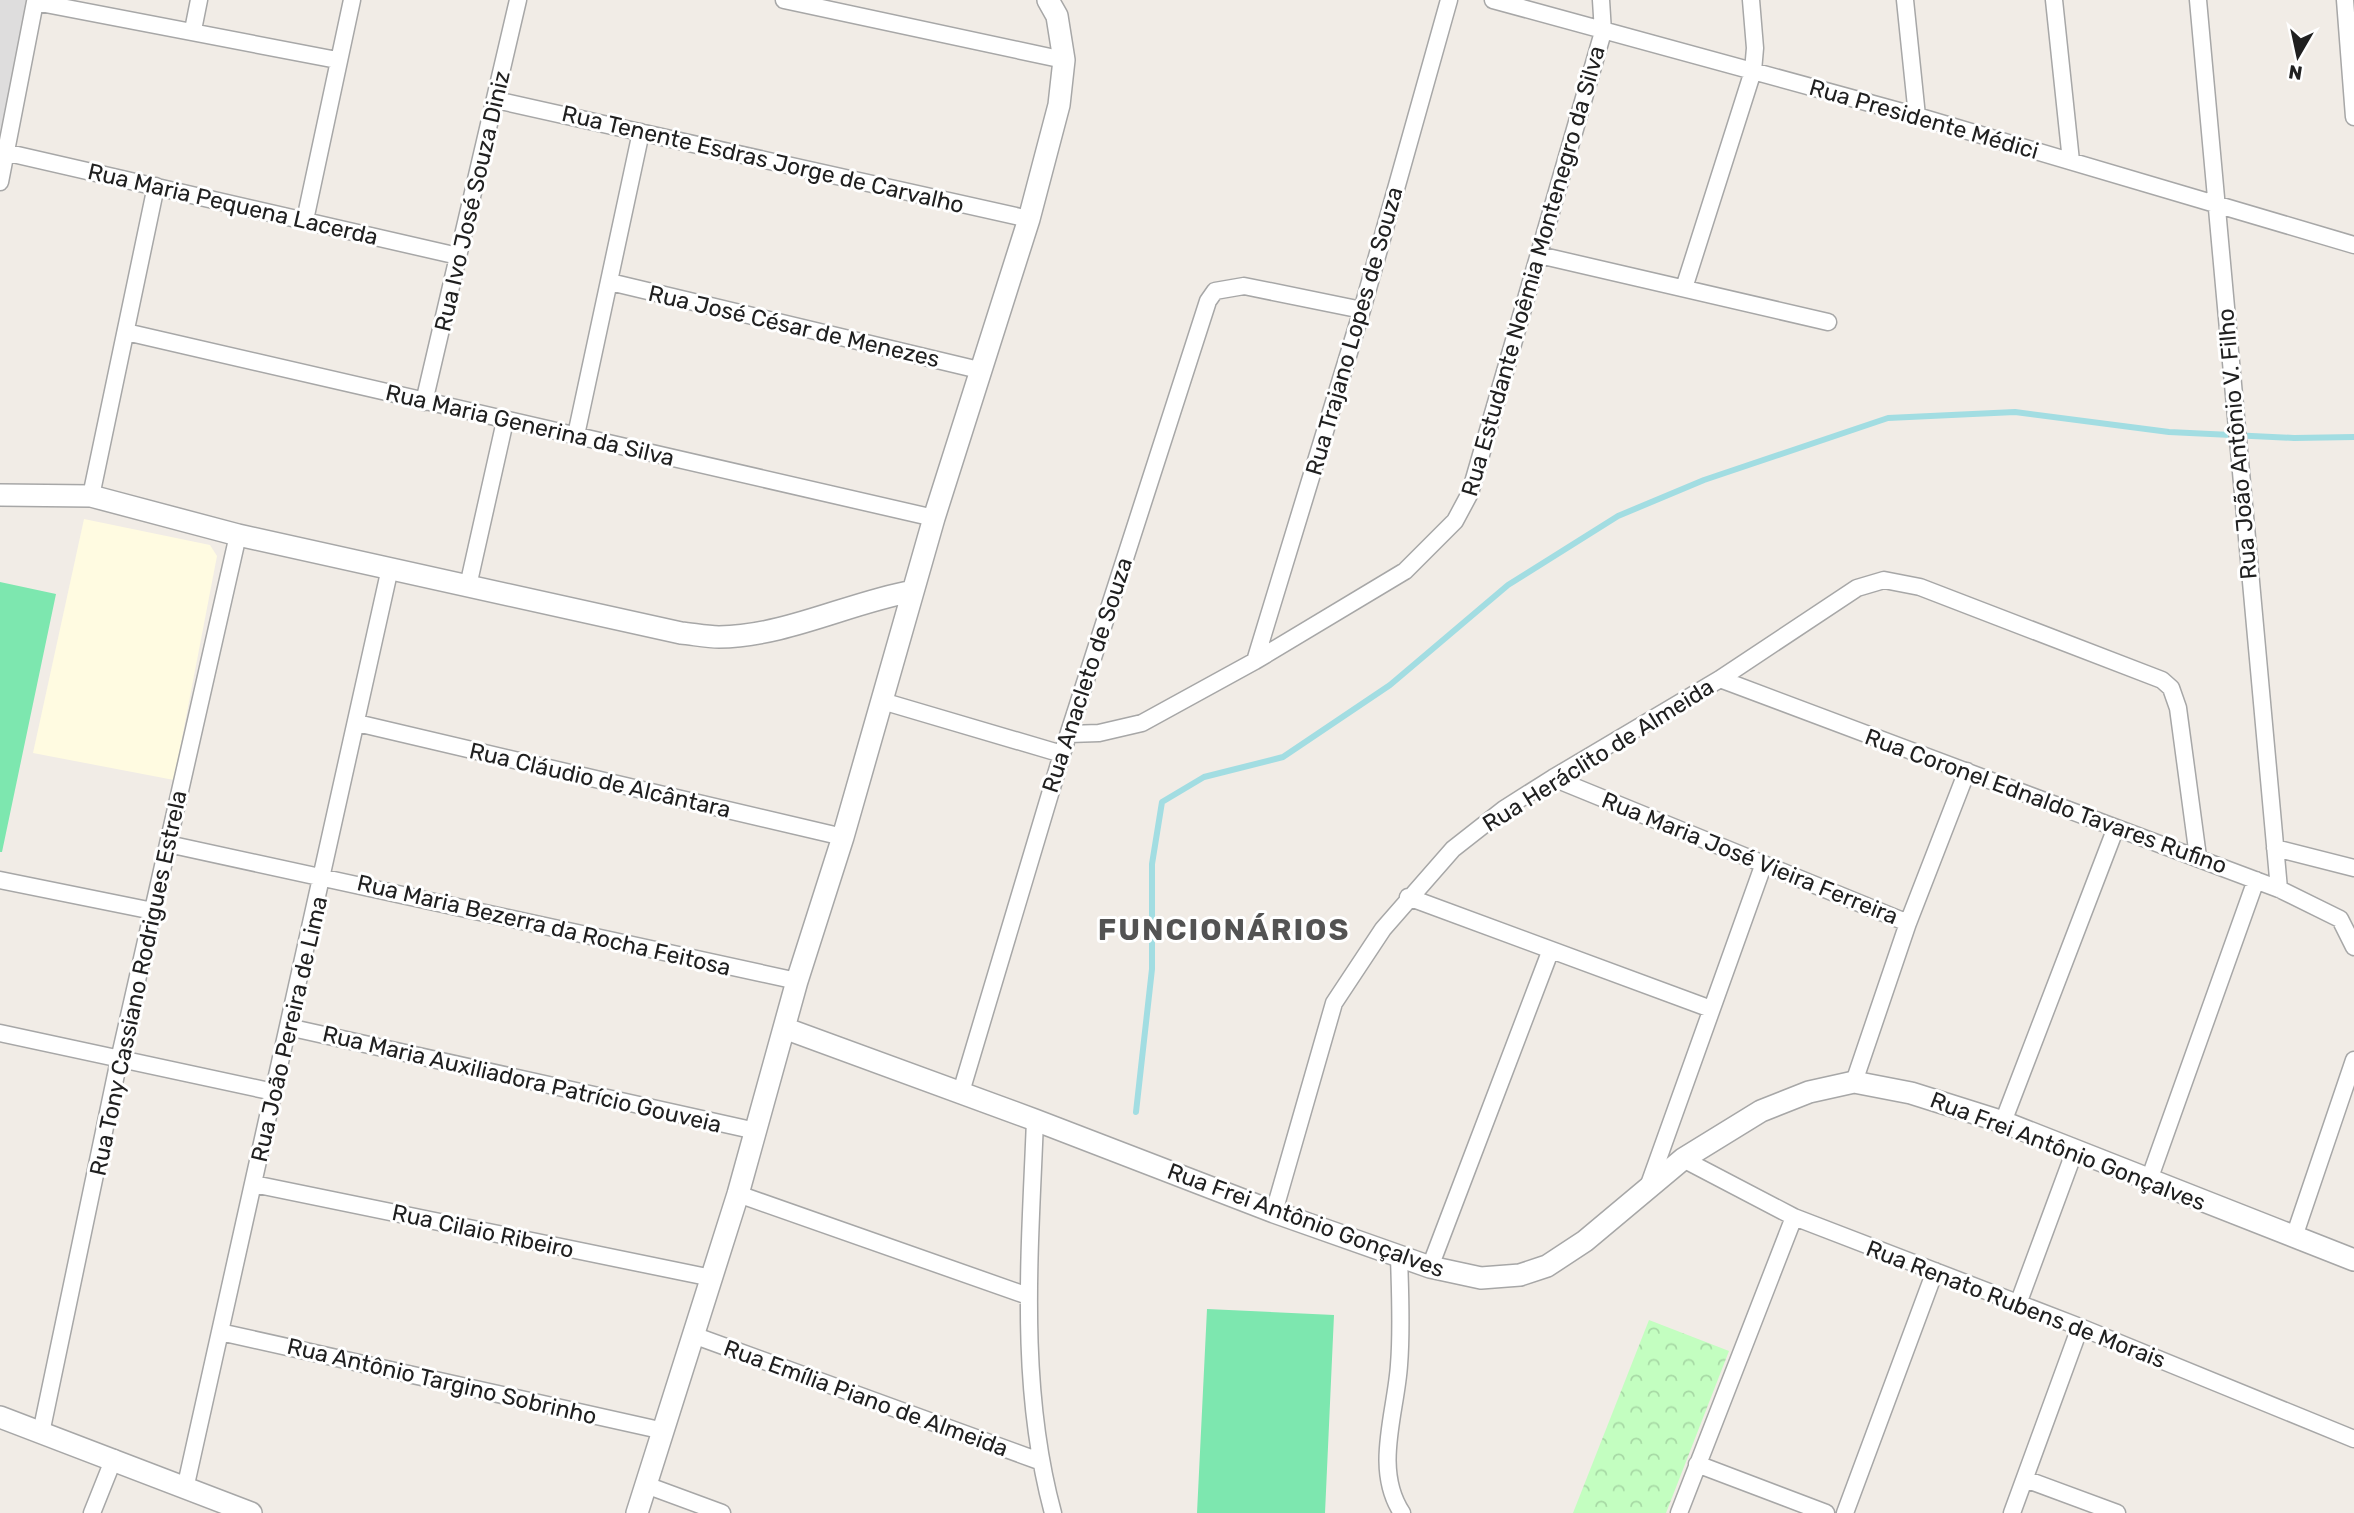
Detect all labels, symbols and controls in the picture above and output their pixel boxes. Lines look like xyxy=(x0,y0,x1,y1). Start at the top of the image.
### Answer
north arrow xyxy=(2263,21,2333,91)
street label: Rua Estudante Noêmia Montenegro da Silva xyxy=(1455,43,1611,499)
text: N xyxy=(2287,60,2304,85)
street label: Rua Ivo José Souza Diniz xyxy=(428,68,516,334)
street label: Rua Presidente Médici xyxy=(1806,73,2042,165)
street label: Rua Tenente Esdras Jorge de Carvalho xyxy=(559,99,967,219)
street label: Rua Maria Pequena Lacerda xyxy=(85,157,381,251)
street label: Rua Trajano Lopes de Souza xyxy=(1299,184,1409,478)
street label: Rua José César de Menezes xyxy=(646,279,942,373)
street label: Rua João Antônio V. Filho xyxy=(2211,307,2263,581)
street label: Rua Maria Generina da Silva xyxy=(383,378,677,472)
street label: Rua Anacleto de Souza xyxy=(1036,554,1138,796)
street label: Rua Heráclito de Almeida xyxy=(1477,672,1719,838)
street label: Rua Coronel Ednaldo Tavares Rufino xyxy=(1861,722,2231,880)
street label: Rua Cláudio de Alcântara xyxy=(467,736,733,824)
street label: Rua Maria José Vieira Ferreira xyxy=(1598,786,1902,930)
street label: Rua Tony Cassiano Rodrigues Estrela xyxy=(83,788,193,1178)
street label: Rua Maria Bezerra da Rocha Feitosa xyxy=(354,868,734,982)
street label: Rua João Pereira de Lima xyxy=(245,893,333,1165)
district label: FUNCIONÁRIOS xyxy=(1098,912,1350,948)
street label: Rua Maria Auxiliadora Patrício Gouveia xyxy=(320,1019,724,1139)
street label: Rua Frei Antônio Gonçalves xyxy=(1926,1085,2210,1217)
street label: Rua Frei Antônio Gonçalves xyxy=(1164,1157,1448,1283)
street label: Rua Cilaio Ribeiro xyxy=(389,1198,577,1264)
street label: Rua Renato Rubens de Morais xyxy=(1862,1234,2170,1374)
street label: Rua Antônio Targino Sobrinho xyxy=(284,1332,600,1430)
street label: Rua Emília Piano de Almeida xyxy=(720,1333,1012,1463)

